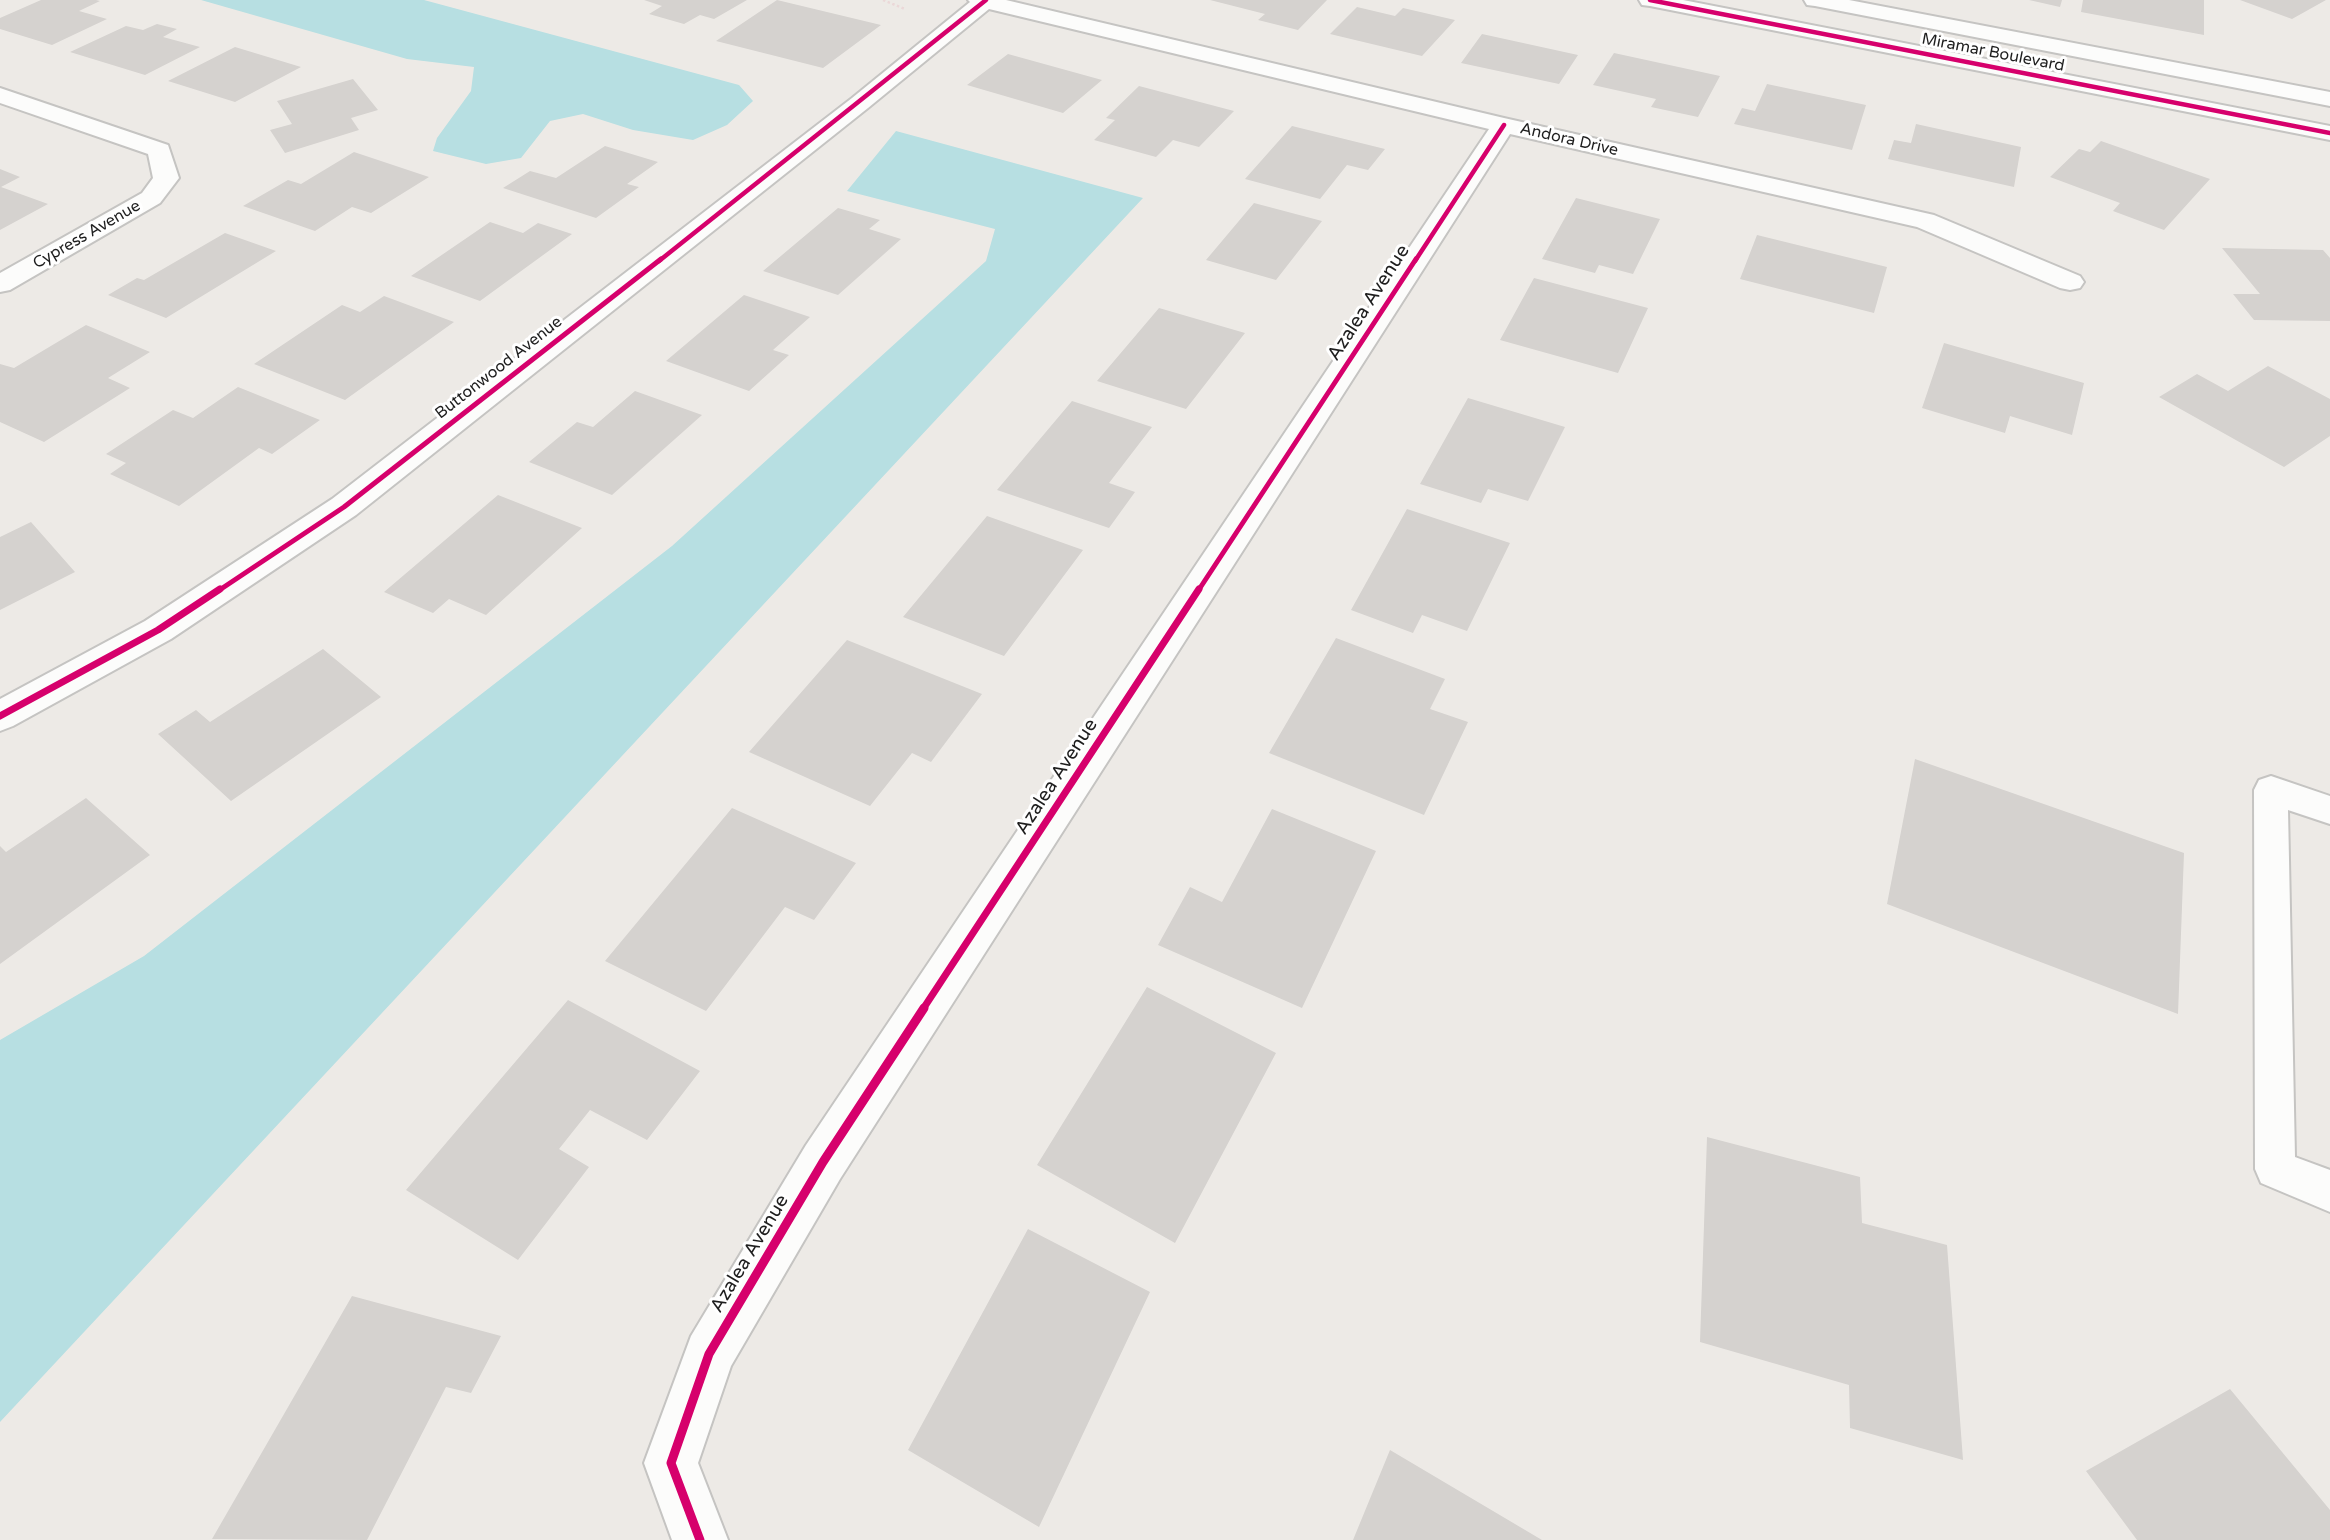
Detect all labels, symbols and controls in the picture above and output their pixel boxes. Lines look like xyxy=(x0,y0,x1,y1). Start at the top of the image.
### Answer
street label: Miramar Boulevard xyxy=(1920,30,2066,76)
street label: Andora Drive xyxy=(1518,119,1620,161)
street label: Cypress Avenue xyxy=(30,197,144,273)
street label: Azalea Avenue xyxy=(1323,241,1415,365)
street label: Buttonwood Avenue xyxy=(432,313,566,423)
street label: Azalea Avenue xyxy=(1011,715,1103,839)
street label: Azalea Avenue xyxy=(706,1191,794,1317)

